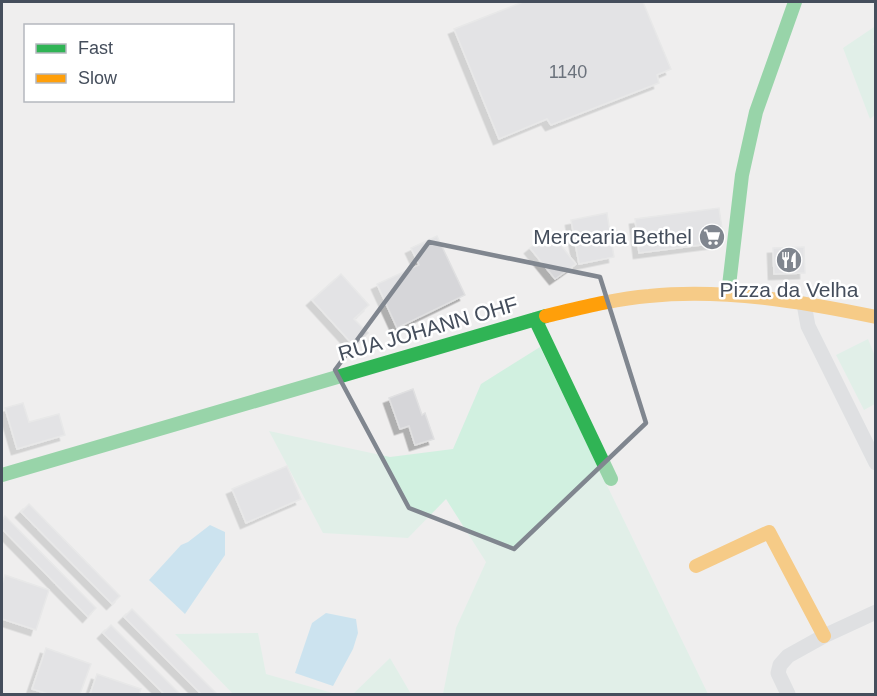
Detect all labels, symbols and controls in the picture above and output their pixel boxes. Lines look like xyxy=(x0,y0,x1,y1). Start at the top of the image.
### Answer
legend xyxy=(24,24,234,102)
text: Fast xyxy=(78,38,113,58)
house number: 1140 xyxy=(549,62,587,82)
text: Slow xyxy=(78,68,118,88)
supermarket icon: Mercearia Bethel xyxy=(697,222,727,252)
place label: Mercearia Bethel xyxy=(533,225,692,248)
restaurant icon: Pizza da Velha xyxy=(774,245,804,275)
place label: Pizza da Velha xyxy=(720,278,859,301)
street label: RUA JOHANN OHF xyxy=(336,292,520,365)

